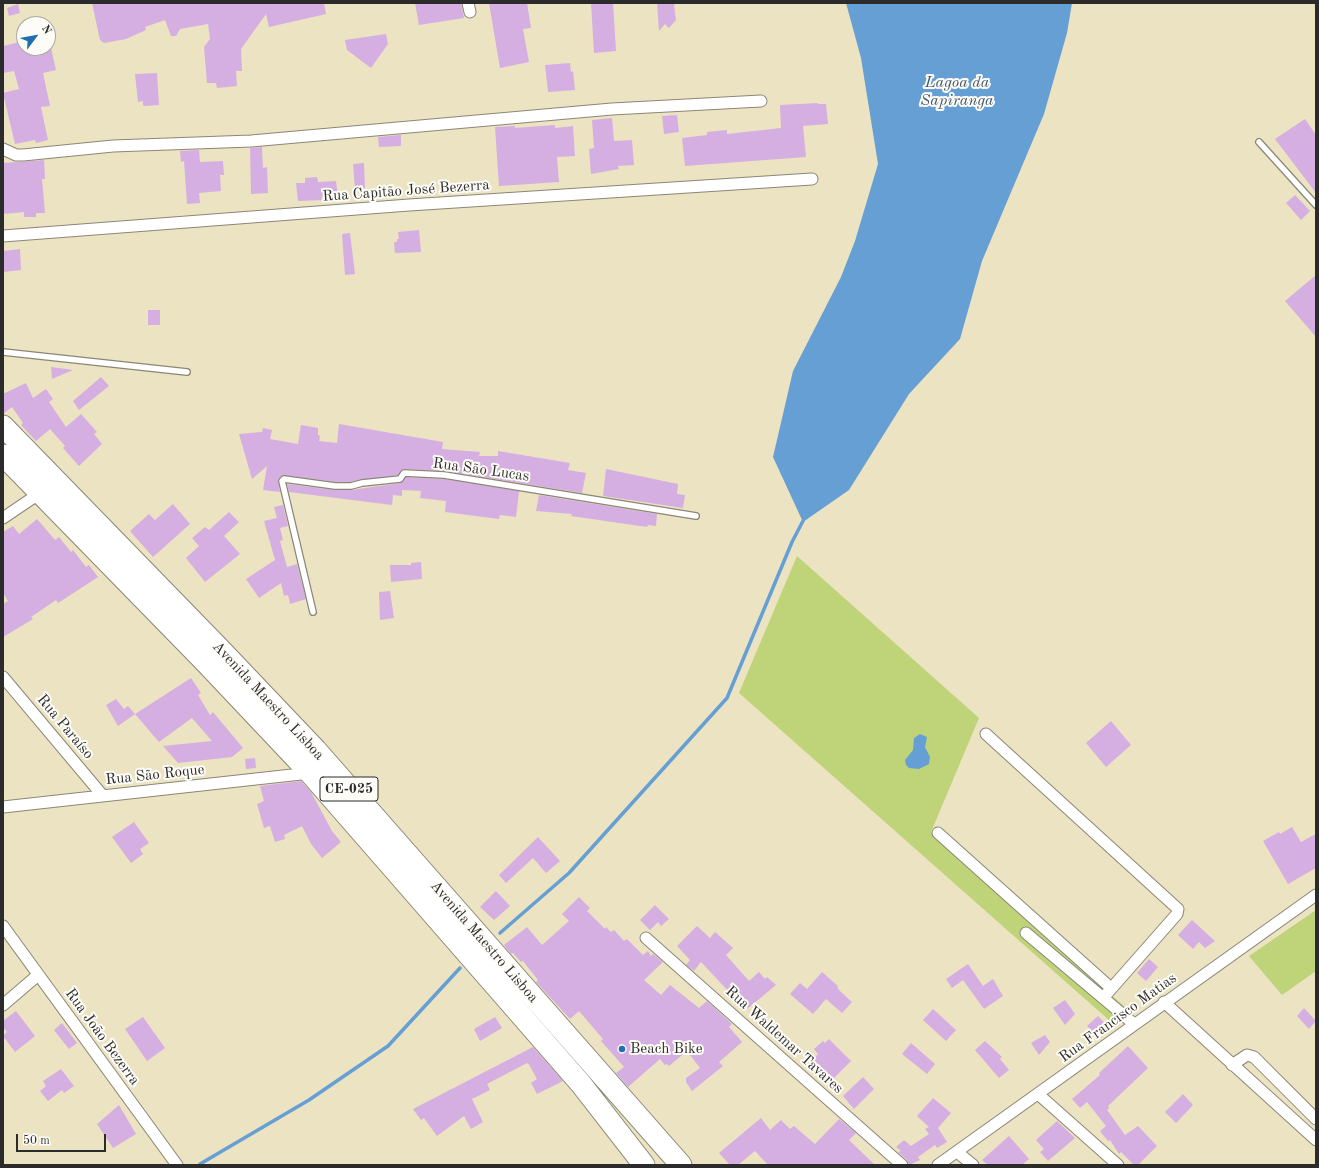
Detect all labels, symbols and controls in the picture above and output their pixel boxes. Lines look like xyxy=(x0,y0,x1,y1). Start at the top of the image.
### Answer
north arrow xyxy=(16,16,56,56)
text: N xyxy=(39,23,53,36)
water label: Lagoa da Sapiranga xyxy=(920,73,994,111)
street label: Rua Capitão José Bezerra xyxy=(322,176,490,206)
street label: Rua São Lucas xyxy=(432,454,530,486)
street label: Avenida Maestro Lisboa xyxy=(208,638,328,764)
street label: Rua Paraíso xyxy=(33,691,97,763)
street label: Rua São Roque xyxy=(105,761,205,789)
road number: CE-025 xyxy=(320,777,378,801)
street label: Avenida Maestro Lisboa xyxy=(426,877,542,1007)
street label: Rua Francisco Matias xyxy=(1056,969,1180,1067)
street label: Rua Waldemar Tavares xyxy=(721,982,847,1098)
street label: Rua João Bezerra xyxy=(61,985,143,1089)
place label: Beach Bike xyxy=(630,1040,703,1058)
marker: Beach Bike xyxy=(617,1044,627,1054)
scale bar xyxy=(18,1126,108,1152)
text: 50 m xyxy=(23,1135,50,1147)

